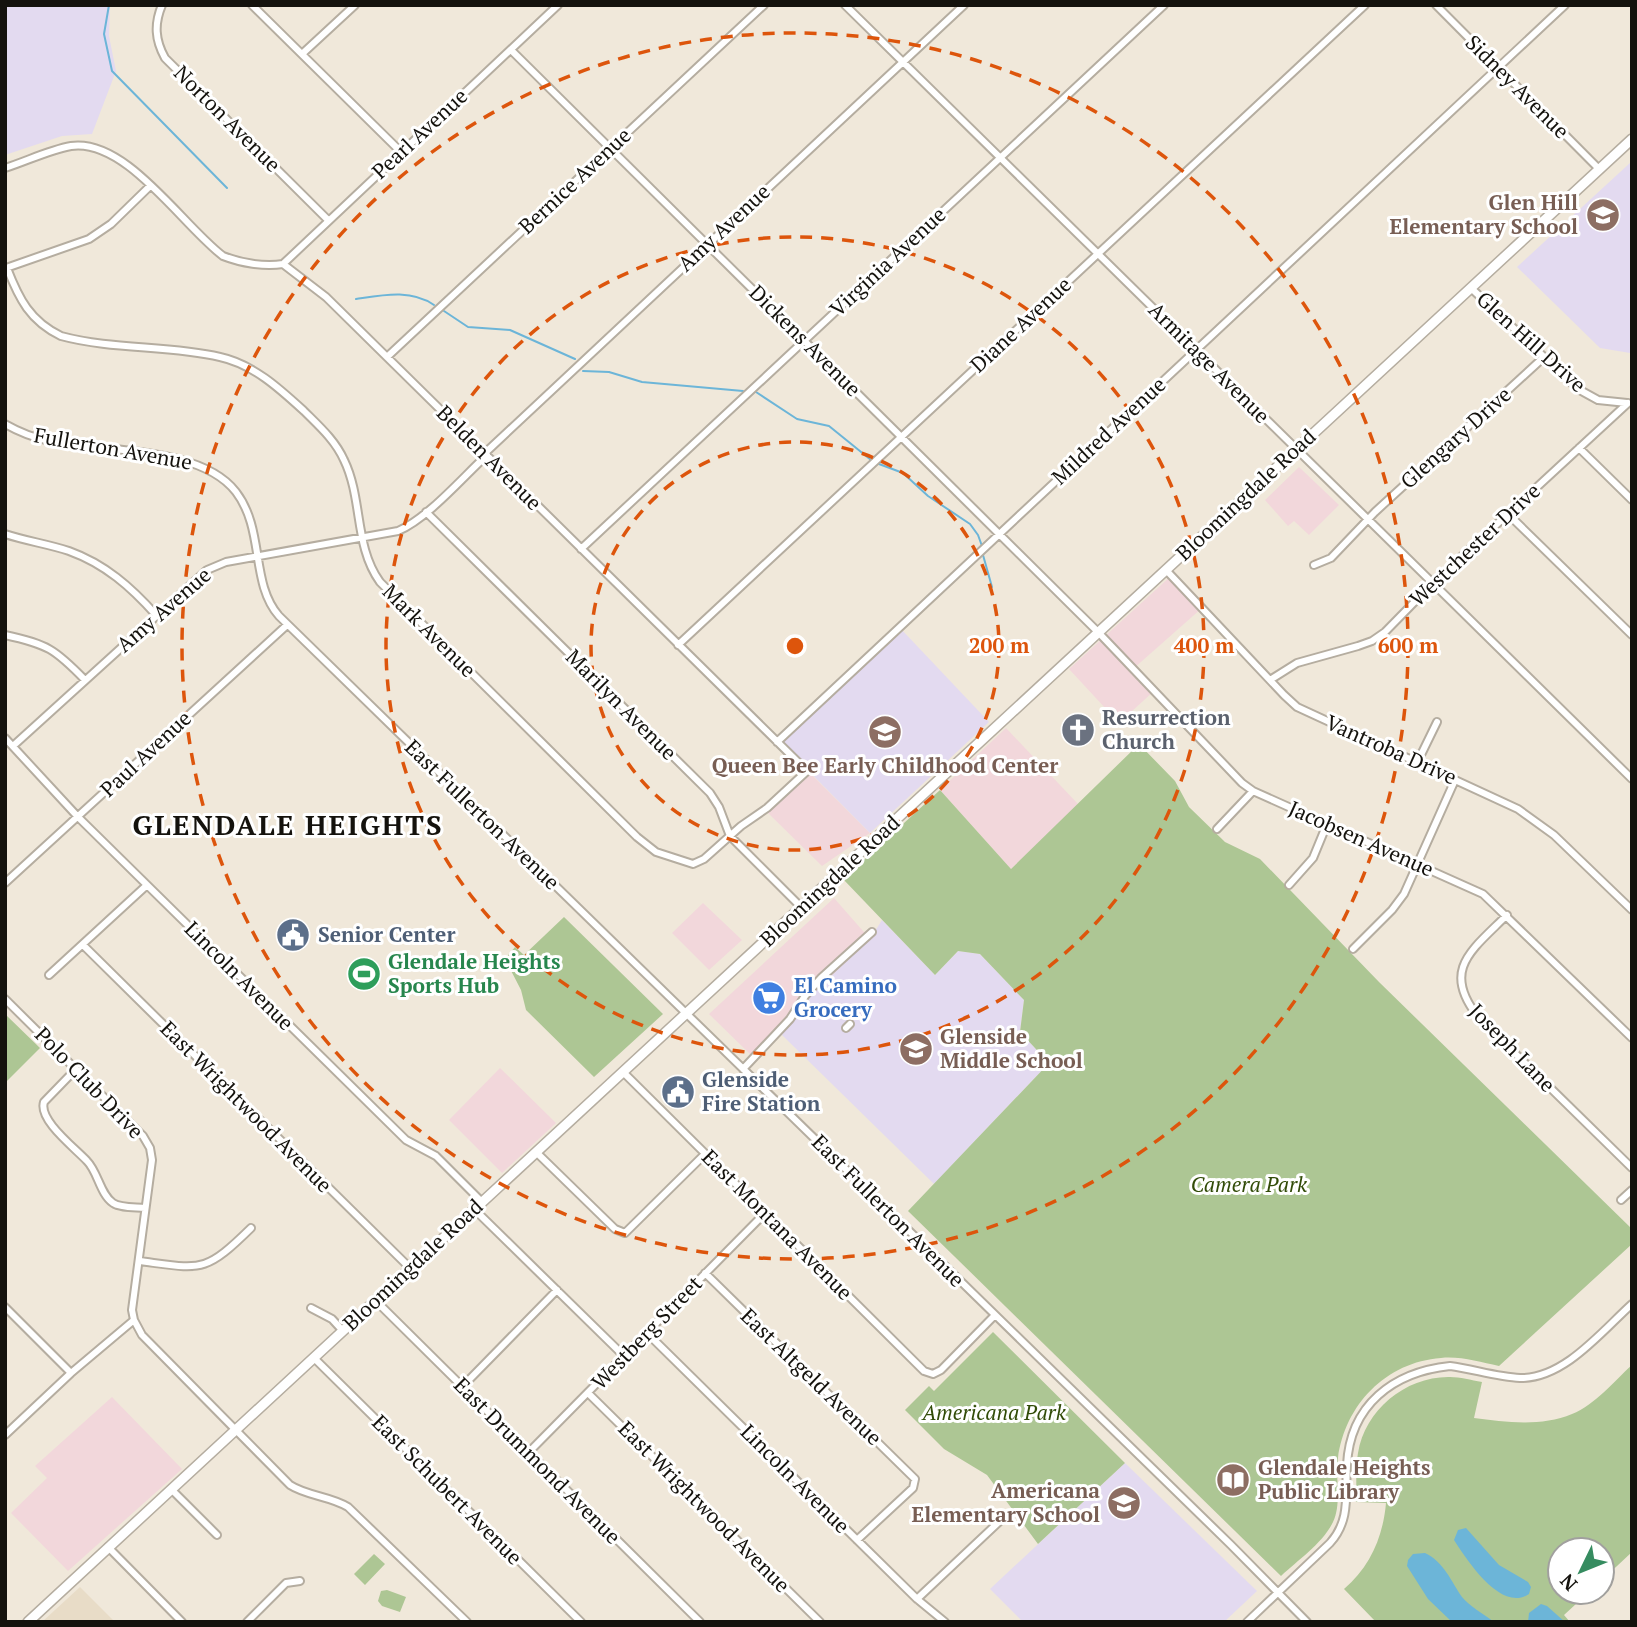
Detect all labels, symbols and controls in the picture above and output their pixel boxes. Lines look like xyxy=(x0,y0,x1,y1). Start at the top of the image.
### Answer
street label: Sidney Avenue xyxy=(1460,28,1576,144)
street label: Norton Avenue xyxy=(168,59,287,178)
street label: Pearl Avenue xyxy=(366,82,473,185)
street label: Bernice Avenue xyxy=(512,121,636,240)
street label: Amy Avenue xyxy=(671,177,775,277)
place label: Glen Hill Elementary School xyxy=(1390,188,1578,240)
school or university icon: Glen Hill Elementary School xyxy=(1584,196,1622,234)
street label: Virginia Avenue xyxy=(823,200,951,322)
street label: Diane Avenue xyxy=(964,270,1077,378)
street label: Dickens Avenue xyxy=(744,278,868,402)
street label: Glen Hill Drive xyxy=(1471,285,1592,398)
street label: Armitage Avenue xyxy=(1143,296,1276,429)
street label: Mildred Avenue xyxy=(1045,370,1171,490)
street label: Glengary Drive xyxy=(1394,380,1517,494)
street label: Belden Avenue xyxy=(431,399,548,516)
street label: Fullerton Avenue xyxy=(32,420,194,476)
street label: Bloomingdale Road xyxy=(1169,422,1321,566)
street label: Westchester Drive xyxy=(1403,476,1546,612)
street label: Amy Avenue xyxy=(110,560,217,658)
street label: Mark Avenue xyxy=(377,578,482,683)
text: 200 m xyxy=(969,631,1030,659)
text: 400 m xyxy=(1174,631,1235,659)
text: 600 m xyxy=(1378,631,1439,659)
centre of rings xyxy=(783,634,807,658)
street label: Marilyn Avenue xyxy=(560,643,683,766)
place label: Resurrection Church xyxy=(1102,703,1231,755)
street label: Paul Avenue xyxy=(94,704,197,803)
street label: Vantroba Drive xyxy=(1322,708,1461,790)
church icon: Resurrection Church xyxy=(1059,711,1097,749)
school or university icon: Queen Bee Early Childhood Center xyxy=(866,713,904,751)
street label: East Fullerton Avenue xyxy=(399,733,566,896)
place label: Queen Bee Early Childhood Center xyxy=(712,751,1058,779)
street label: Jacobsen Avenue xyxy=(1285,794,1438,883)
district label: GLENDALE HEIGHTS xyxy=(132,806,444,843)
street label: Bloomingdale Road xyxy=(753,808,905,952)
street label: Lincoln Avenue xyxy=(179,915,300,1036)
public building icon: Senior Center xyxy=(274,916,312,954)
place label: Senior Center xyxy=(318,920,455,948)
place label: Glendale Heights Sports Hub xyxy=(388,947,560,999)
sports icon: Glendale Heights Sports Hub xyxy=(345,955,383,993)
place label: El Camino Grocery xyxy=(794,971,897,1023)
supermarket icon: El Camino Grocery xyxy=(750,979,788,1017)
street label: Joseph Lane xyxy=(1463,997,1562,1098)
street label: East Wrightwood Avenue xyxy=(155,1014,339,1198)
street label: Polo Club Drive xyxy=(29,1020,150,1144)
place label: Glenside Middle School xyxy=(940,1022,1083,1074)
school or university icon: Glenside Middle School xyxy=(897,1030,935,1068)
place label: Glenside Fire Station xyxy=(702,1065,821,1117)
public building icon: Glenside Fire Station xyxy=(659,1073,697,1111)
street label: East Fullerton Avenue xyxy=(806,1128,971,1293)
street label: East Montana Avenue xyxy=(696,1143,859,1306)
park label: Camera Park xyxy=(1191,1170,1308,1198)
street label: Bloomingdale Road xyxy=(336,1192,488,1336)
street label: Westberg Street xyxy=(585,1269,708,1395)
street label: East Altgeld Avenue xyxy=(735,1302,888,1451)
street label: East Drummond Avenue xyxy=(448,1371,627,1550)
park label: Americana Park xyxy=(920,1398,1067,1426)
street label: East Schubert Avenue xyxy=(367,1408,529,1570)
street label: East Wrightwood Avenue xyxy=(613,1414,797,1598)
street label: Lincoln Avenue xyxy=(735,1418,856,1539)
place label: Glendale Heights Public Library xyxy=(1258,1453,1430,1505)
library icon: Glendale Heights Public Library xyxy=(1214,1461,1252,1499)
place label: Americana Elementary School xyxy=(912,1476,1100,1528)
school or university icon: Americana Elementary School xyxy=(1105,1484,1143,1522)
north arrow xyxy=(1546,1536,1616,1606)
text: N xyxy=(1554,1569,1582,1597)

